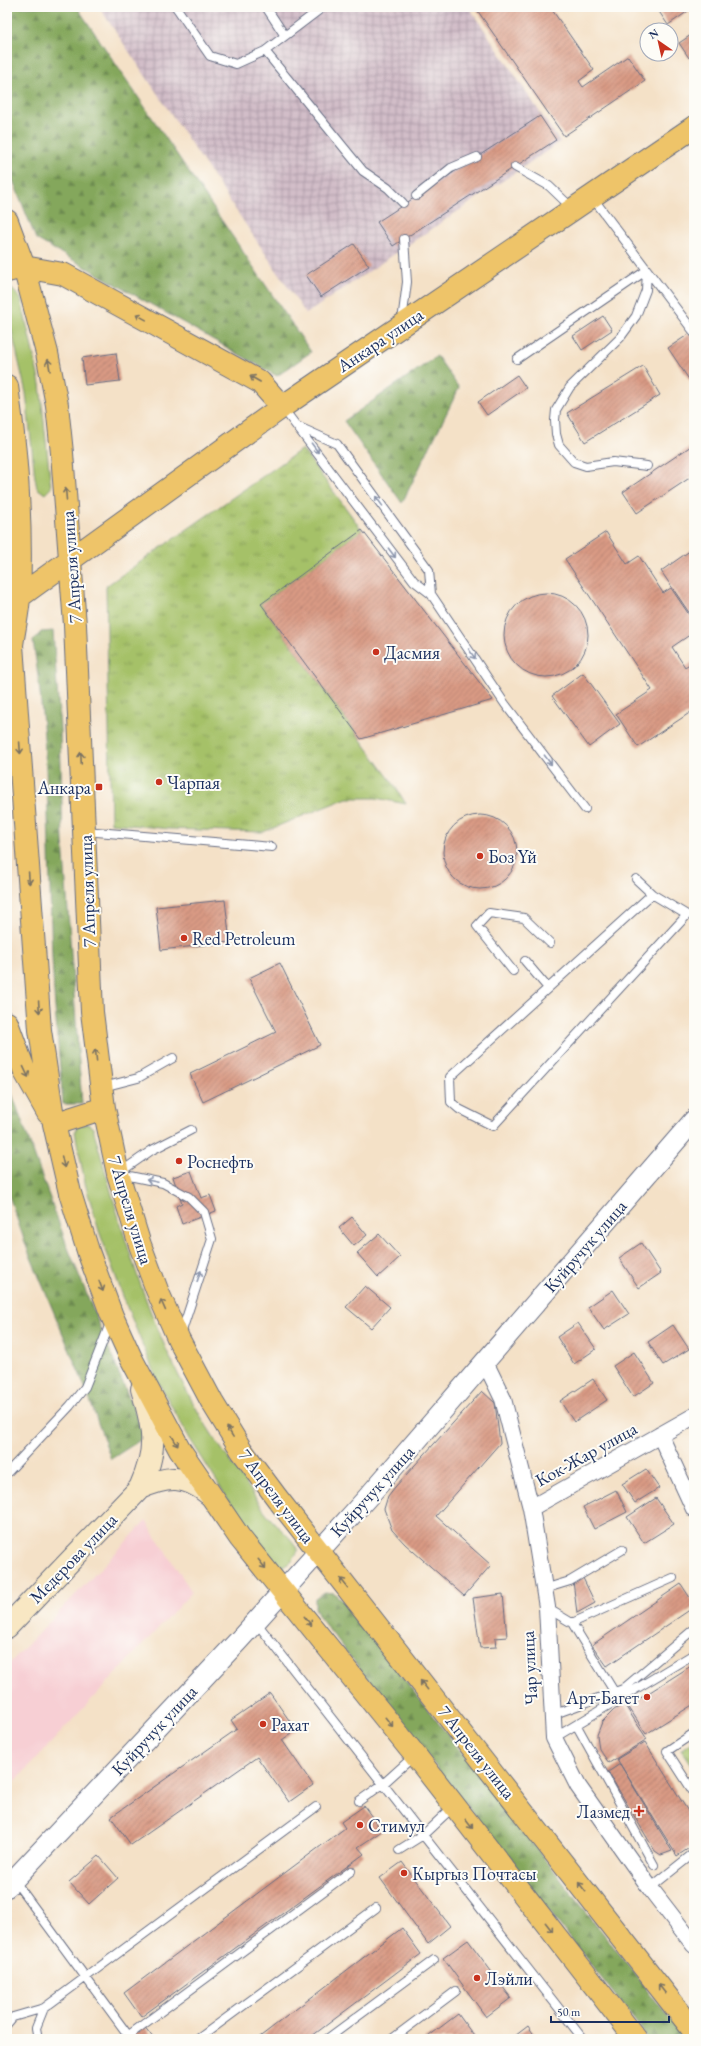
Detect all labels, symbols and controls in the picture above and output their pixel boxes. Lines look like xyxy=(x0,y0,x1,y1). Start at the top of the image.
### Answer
north arrow xyxy=(639,22,679,62)
text: N xyxy=(646,25,661,42)
street label: Анкара улица xyxy=(332,302,428,378)
one-way arrow xyxy=(135,312,147,320)
one-way arrow xyxy=(45,359,53,372)
one-way arrow xyxy=(249,375,261,383)
one-way arrow xyxy=(311,443,319,454)
one-way arrow xyxy=(62,488,69,501)
one-way arrow xyxy=(375,496,383,507)
street label: 7 Апреля улица xyxy=(56,509,86,624)
one-way arrow xyxy=(388,547,397,558)
place label: Дасмия xyxy=(384,641,440,664)
marker: Дасмия xyxy=(371,647,381,657)
one-way arrow xyxy=(468,649,476,660)
one-way arrow xyxy=(16,741,23,754)
one-way arrow xyxy=(77,752,85,765)
one-way arrow xyxy=(544,754,552,765)
place label: Чарпая xyxy=(167,771,220,794)
place label: Анкара xyxy=(36,776,92,799)
marker: Чарпая xyxy=(154,777,164,787)
marker: Анкара xyxy=(94,782,104,792)
street label: 7 Апреля улица xyxy=(74,834,100,948)
place label: Боз Үй xyxy=(488,845,537,868)
marker: Боз Үй xyxy=(475,851,485,861)
one-way arrow xyxy=(26,871,33,884)
place label: Red Petroleum xyxy=(192,927,296,950)
marker: Red Petroleum xyxy=(179,933,189,943)
one-way arrow xyxy=(35,1000,42,1013)
one-way arrow xyxy=(93,1049,100,1062)
one-way arrow xyxy=(23,1066,30,1078)
place label: Роснефть xyxy=(187,1150,253,1173)
street label: 7 Апреля улица xyxy=(104,1153,159,1268)
one-way arrow xyxy=(60,1155,67,1168)
marker: Роснефть xyxy=(174,1156,184,1166)
one-way arrow xyxy=(146,1176,159,1184)
street label: Куйручук улица xyxy=(538,1194,632,1297)
one-way arrow xyxy=(196,1270,203,1283)
one-way arrow xyxy=(98,1280,106,1292)
one-way arrow xyxy=(159,1299,166,1311)
street label: Кок-Жар улица xyxy=(531,1416,642,1491)
one-way arrow xyxy=(226,1426,234,1438)
one-way arrow xyxy=(172,1435,180,1447)
street label: Куйручук улица xyxy=(325,1440,420,1542)
street label: 7 Апреля улица xyxy=(234,1444,321,1548)
street label: Медерова улица xyxy=(24,1507,122,1608)
one-way arrow xyxy=(257,1559,266,1569)
one-way arrow xyxy=(340,1577,348,1588)
one-way arrow xyxy=(303,1615,312,1626)
street label: Чар улица xyxy=(516,1629,542,1706)
street label: Куйручук улица xyxy=(106,1679,202,1780)
one-way arrow xyxy=(420,1680,428,1691)
place label: Арт-Багет xyxy=(565,1686,640,1709)
marker: Арт-Багет xyxy=(642,1692,652,1702)
street label: 7 Апреля улица xyxy=(433,1701,521,1804)
place label: Рахат xyxy=(271,1713,310,1736)
one-way arrow xyxy=(385,1717,393,1728)
marker: Рахат xyxy=(258,1719,268,1729)
place label: Лазмед xyxy=(577,1800,630,1823)
marker: Лазмед xyxy=(633,1805,645,1817)
place label: Стимул xyxy=(368,1814,425,1837)
one-way arrow xyxy=(465,1819,474,1830)
marker: Стимул xyxy=(355,1820,365,1830)
place label: Кыргыз Почтасы xyxy=(412,1862,537,1885)
marker: Кыргыз Почтасы xyxy=(399,1868,409,1878)
one-way arrow xyxy=(578,1881,586,1892)
one-way arrow xyxy=(545,1922,553,1933)
place label: Лэйли xyxy=(485,1967,533,1990)
marker: Лэйли xyxy=(472,1973,482,1983)
one-way arrow xyxy=(657,1984,666,1995)
scale bar xyxy=(551,1998,669,2024)
text: 50 m xyxy=(557,2004,581,2020)

